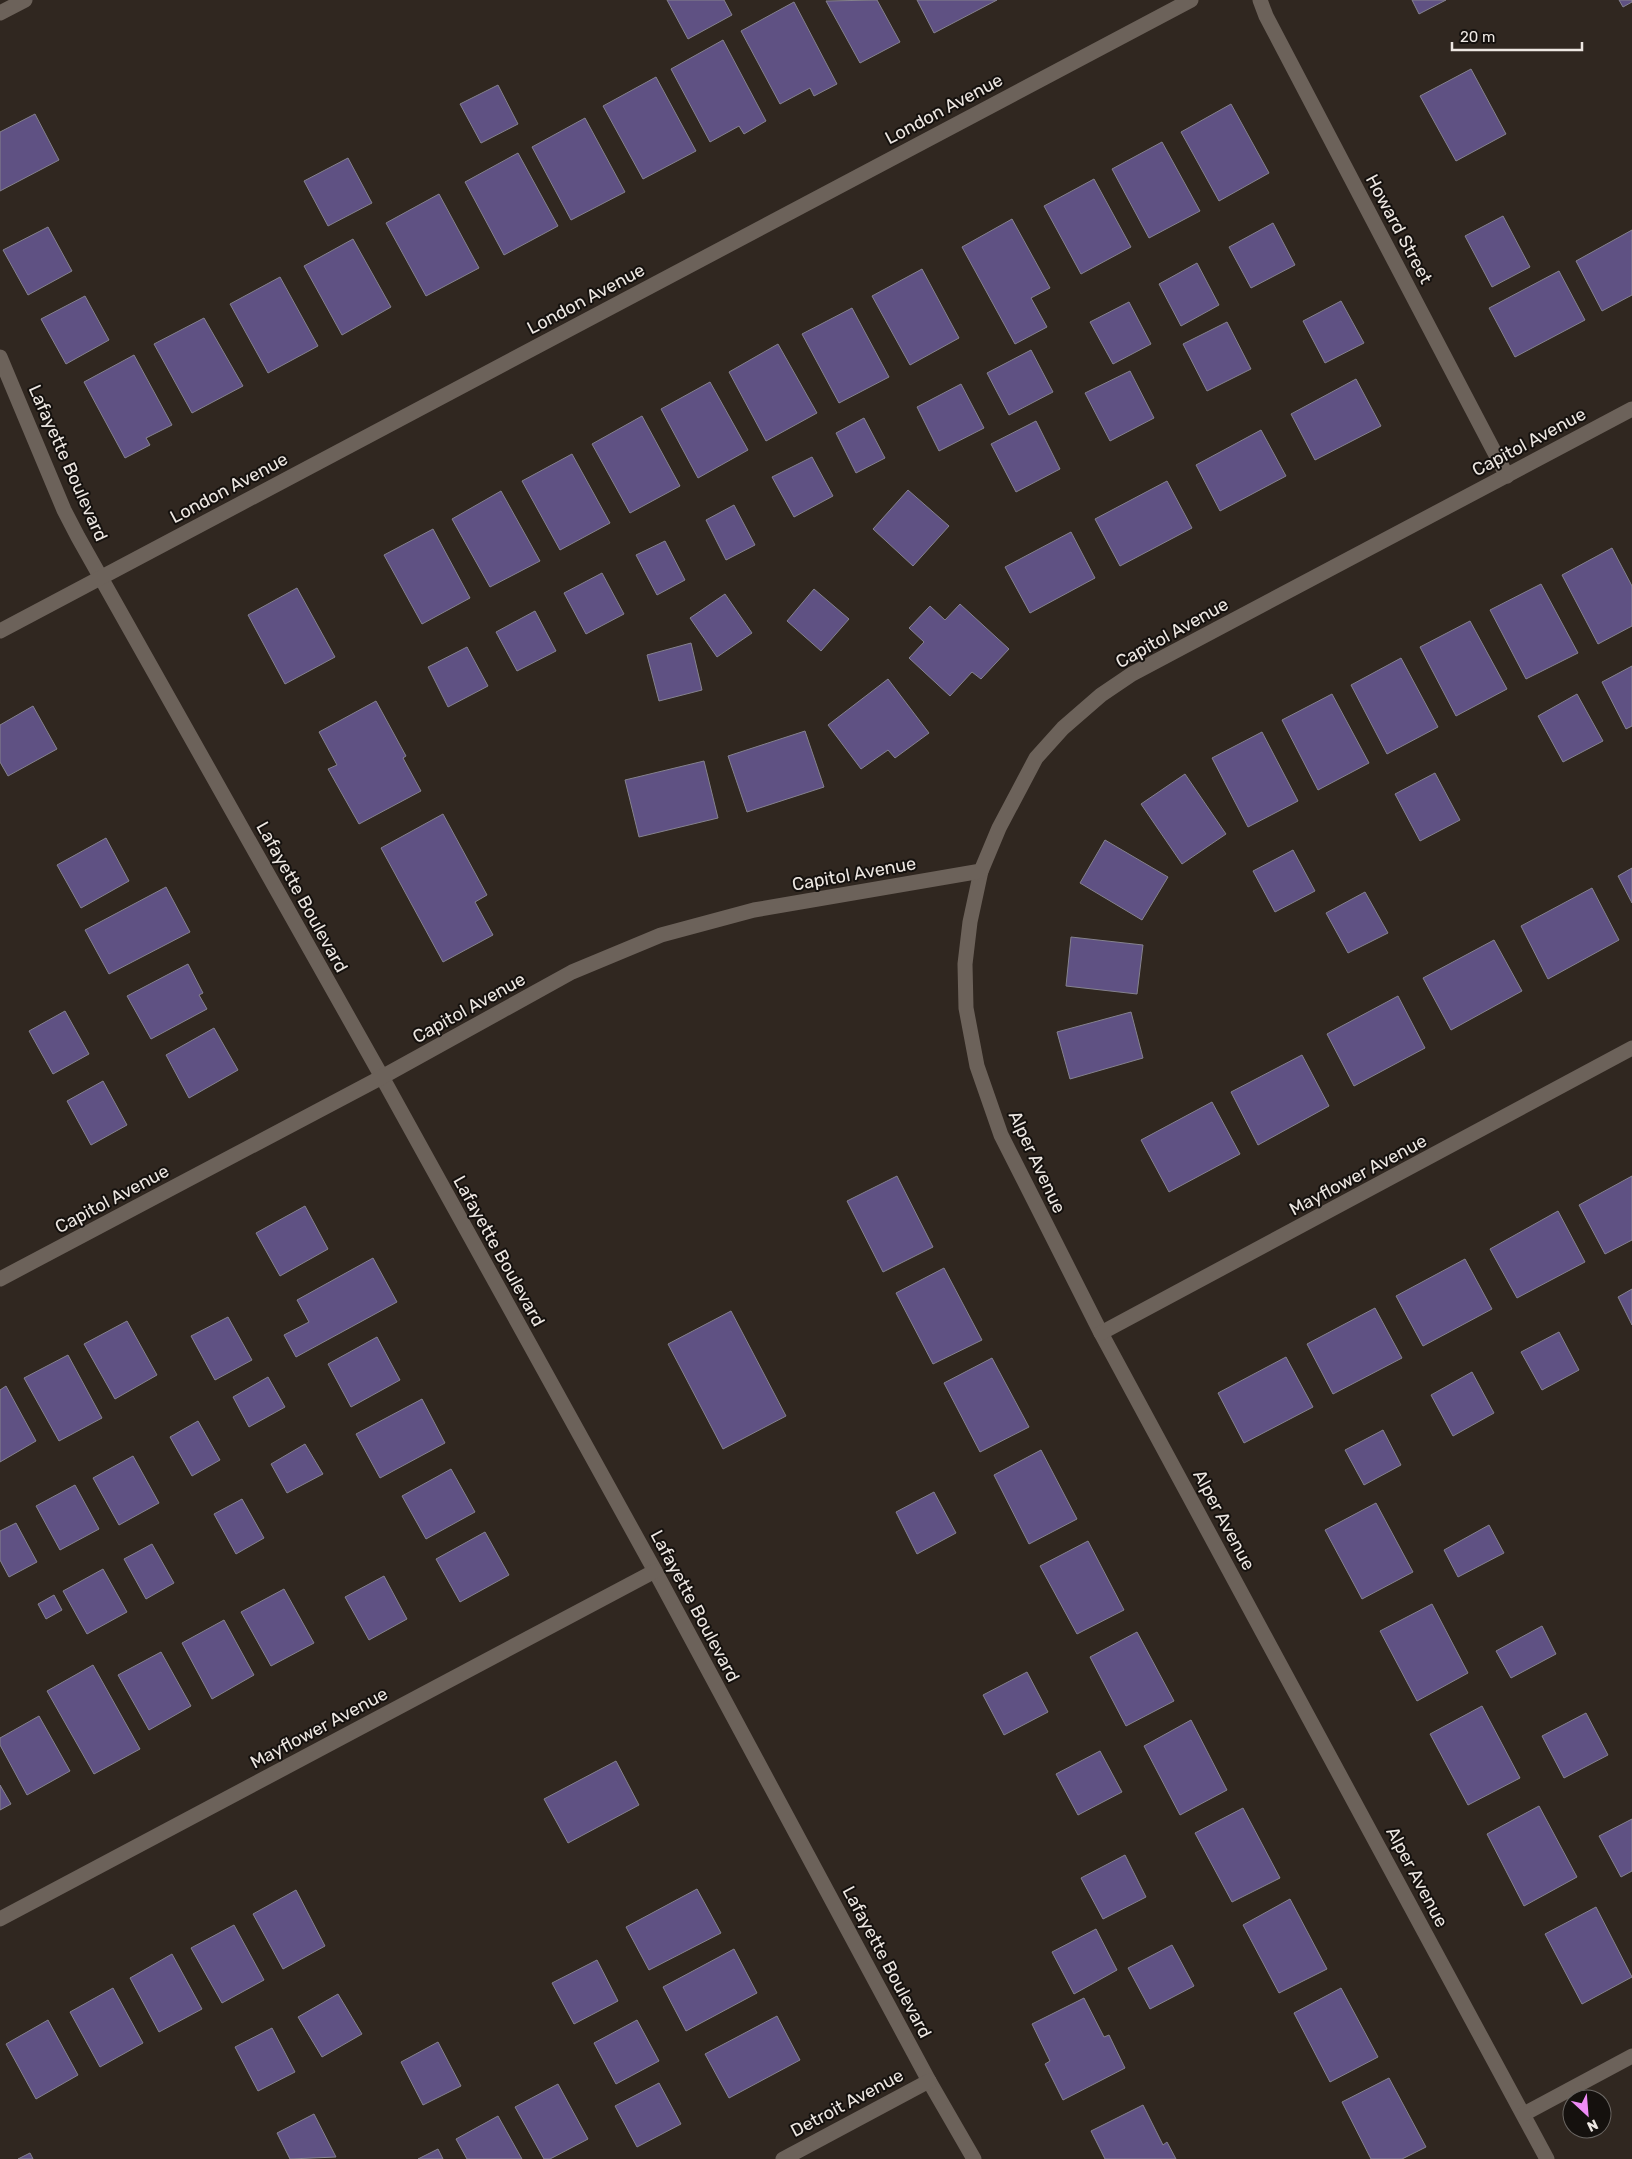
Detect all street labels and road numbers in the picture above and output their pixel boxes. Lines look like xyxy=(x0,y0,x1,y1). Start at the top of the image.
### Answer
street label: London Avenue xyxy=(881,69,1007,149)
street label: Howard Street xyxy=(1361,170,1437,288)
street label: London Avenue xyxy=(523,259,649,339)
street label: Lafayette Boulevard xyxy=(24,381,112,545)
street label: Capitol Avenue xyxy=(1468,403,1590,481)
street label: London Avenue xyxy=(166,448,292,528)
street label: Capitol Avenue xyxy=(1112,593,1232,673)
street label: Lafayette Boulevard xyxy=(251,818,353,976)
street label: Capitol Avenue xyxy=(790,852,918,896)
street label: Capitol Avenue xyxy=(409,968,529,1048)
street label: Alper Avenue xyxy=(1004,1107,1070,1217)
street label: Mayflower Avenue xyxy=(1285,1129,1431,1221)
street label: Capitol Avenue xyxy=(51,1160,173,1238)
street label: Lafayette Boulevard xyxy=(448,1172,550,1330)
street label: Alper Avenue xyxy=(1188,1466,1260,1574)
street label: Lafayette Boulevard xyxy=(646,1526,744,1686)
street label: Mayflower Avenue xyxy=(246,1682,392,1774)
street label: Alper Avenue xyxy=(1381,1823,1453,1931)
street label: Lafayette Boulevard xyxy=(838,1882,936,2042)
street label: Detroit Avenue xyxy=(787,2064,907,2142)

